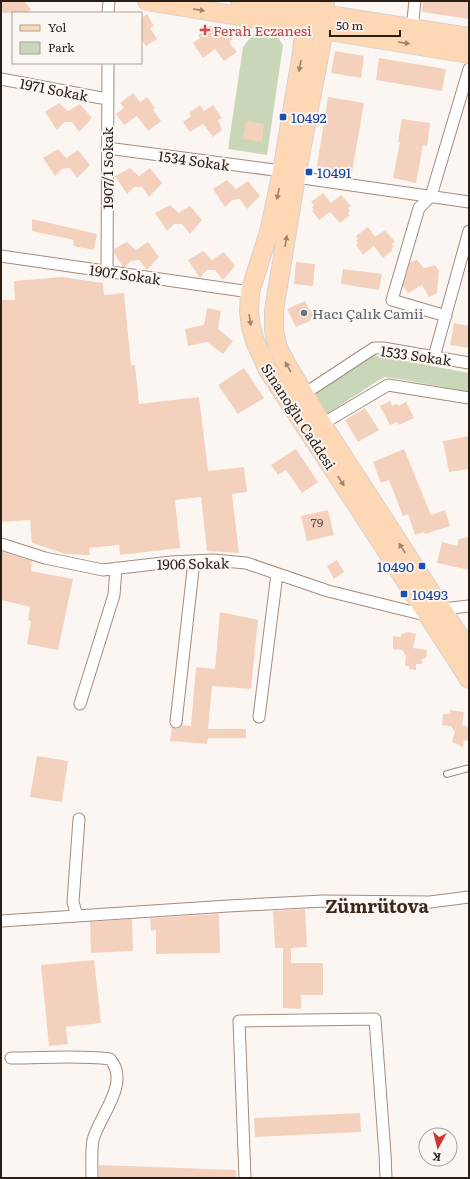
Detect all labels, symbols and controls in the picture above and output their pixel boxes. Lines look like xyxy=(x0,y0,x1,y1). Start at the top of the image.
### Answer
one-way arrow xyxy=(193,7,205,13)
legend xyxy=(12,12,142,64)
scale bar xyxy=(330,12,400,38)
text: 50 m xyxy=(336,16,363,34)
text: Yol xyxy=(48,18,66,36)
place label: Ferah Eczanesi xyxy=(213,20,312,40)
marker: Ferah Eczanesi xyxy=(200,25,210,35)
text: Park xyxy=(48,38,75,56)
one-way arrow xyxy=(398,40,410,46)
one-way arrow xyxy=(297,60,303,72)
street label: 1971 Sokak xyxy=(18,73,90,106)
place label: 10492 xyxy=(291,107,327,127)
marker: 10492 xyxy=(278,112,288,122)
street label: 1907/1 Sokak xyxy=(97,126,117,209)
street label: 1534 Sokak xyxy=(157,145,231,175)
place label: 10491 xyxy=(317,162,352,182)
marker: 10491 xyxy=(304,167,314,177)
one-way arrow xyxy=(274,188,280,200)
one-way arrow xyxy=(283,235,289,247)
street label: 1907 Sokak xyxy=(88,259,162,289)
place label: Hacı Çalık Camii xyxy=(312,303,424,323)
marker: Hacı Çalık Camii xyxy=(299,308,309,318)
one-way arrow xyxy=(247,314,253,326)
street label: 1533 Sokak xyxy=(379,340,453,370)
street label: Si̇nanoğlu Caddesi xyxy=(257,359,341,473)
one-way arrow xyxy=(285,361,291,373)
one-way arrow xyxy=(337,475,344,486)
house number: 79 xyxy=(311,513,323,531)
one-way arrow xyxy=(399,542,406,554)
street label: 1906 Sokak xyxy=(157,552,230,574)
place label: 10490 xyxy=(377,556,414,576)
marker: 10490 xyxy=(417,561,427,571)
place label: 10493 xyxy=(412,584,448,604)
marker: 10493 xyxy=(399,589,409,599)
district label: Zümrütova xyxy=(325,892,429,919)
north arrow xyxy=(418,1127,458,1167)
text: K xyxy=(431,1149,442,1166)

